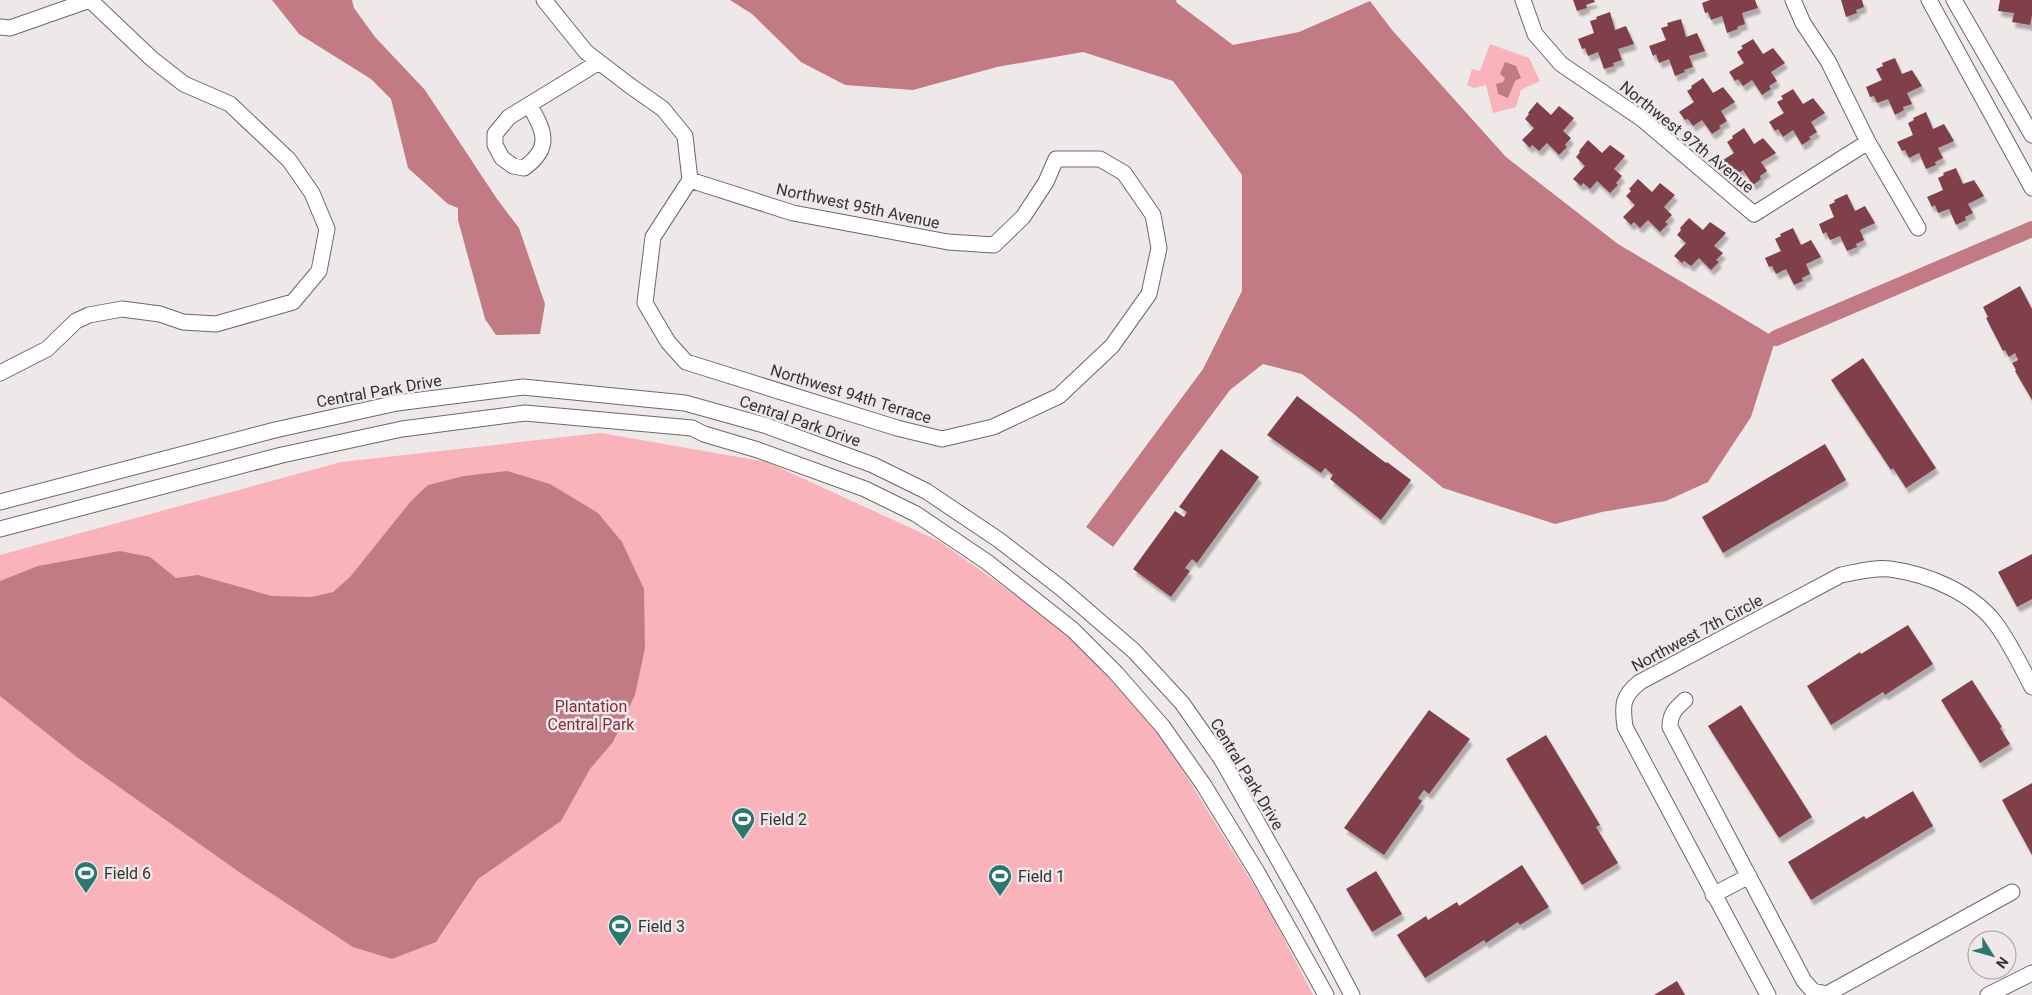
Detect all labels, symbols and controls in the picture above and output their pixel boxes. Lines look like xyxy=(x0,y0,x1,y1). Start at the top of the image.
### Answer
street label: Northwest 97th Avenue xyxy=(1616,77,1758,197)
street label: Northwest 95th Avenue xyxy=(775,179,941,233)
street label: Northwest 94th Terrace xyxy=(768,360,934,428)
street label: Central Park Drive xyxy=(315,371,443,411)
street label: Central Park Drive xyxy=(737,391,863,451)
street label: Northwest 7th Circle xyxy=(1628,590,1766,676)
park label: Plantation Central Park xyxy=(548,697,635,734)
street label: Central Park Drive xyxy=(1206,715,1288,833)
sports icon: Field 2 xyxy=(730,806,756,840)
place label: Field 2 xyxy=(760,810,807,829)
sports icon: Field 6 xyxy=(73,860,99,894)
sports icon: Field 1 xyxy=(987,863,1013,897)
place label: Field 6 xyxy=(104,864,151,883)
place label: Field 1 xyxy=(1018,867,1065,886)
sports icon: Field 3 xyxy=(607,913,633,947)
place label: Field 3 xyxy=(638,917,685,936)
north arrow xyxy=(1967,930,2017,980)
text: N xyxy=(1993,954,2012,972)

